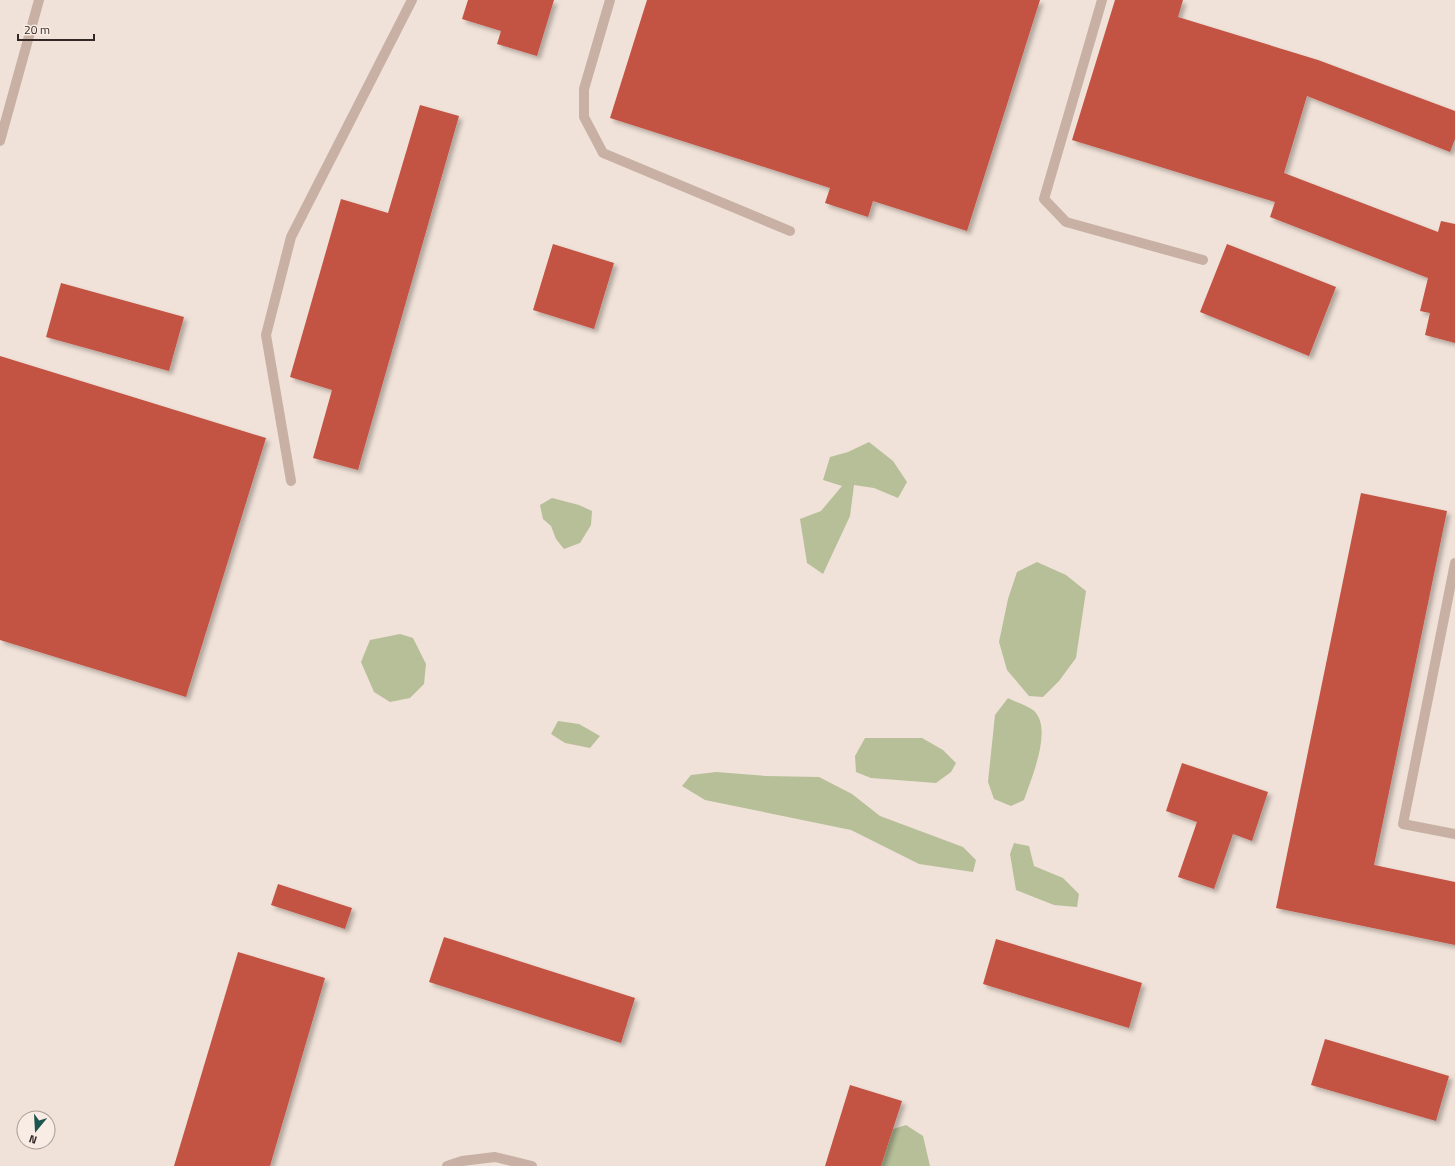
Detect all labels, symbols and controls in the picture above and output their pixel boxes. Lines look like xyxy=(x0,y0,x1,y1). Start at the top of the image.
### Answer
scale bar xyxy=(18,16,94,42)
text: 20 m xyxy=(24,20,50,39)
north arrow xyxy=(16,1110,56,1150)
text: N xyxy=(27,1131,39,1148)

